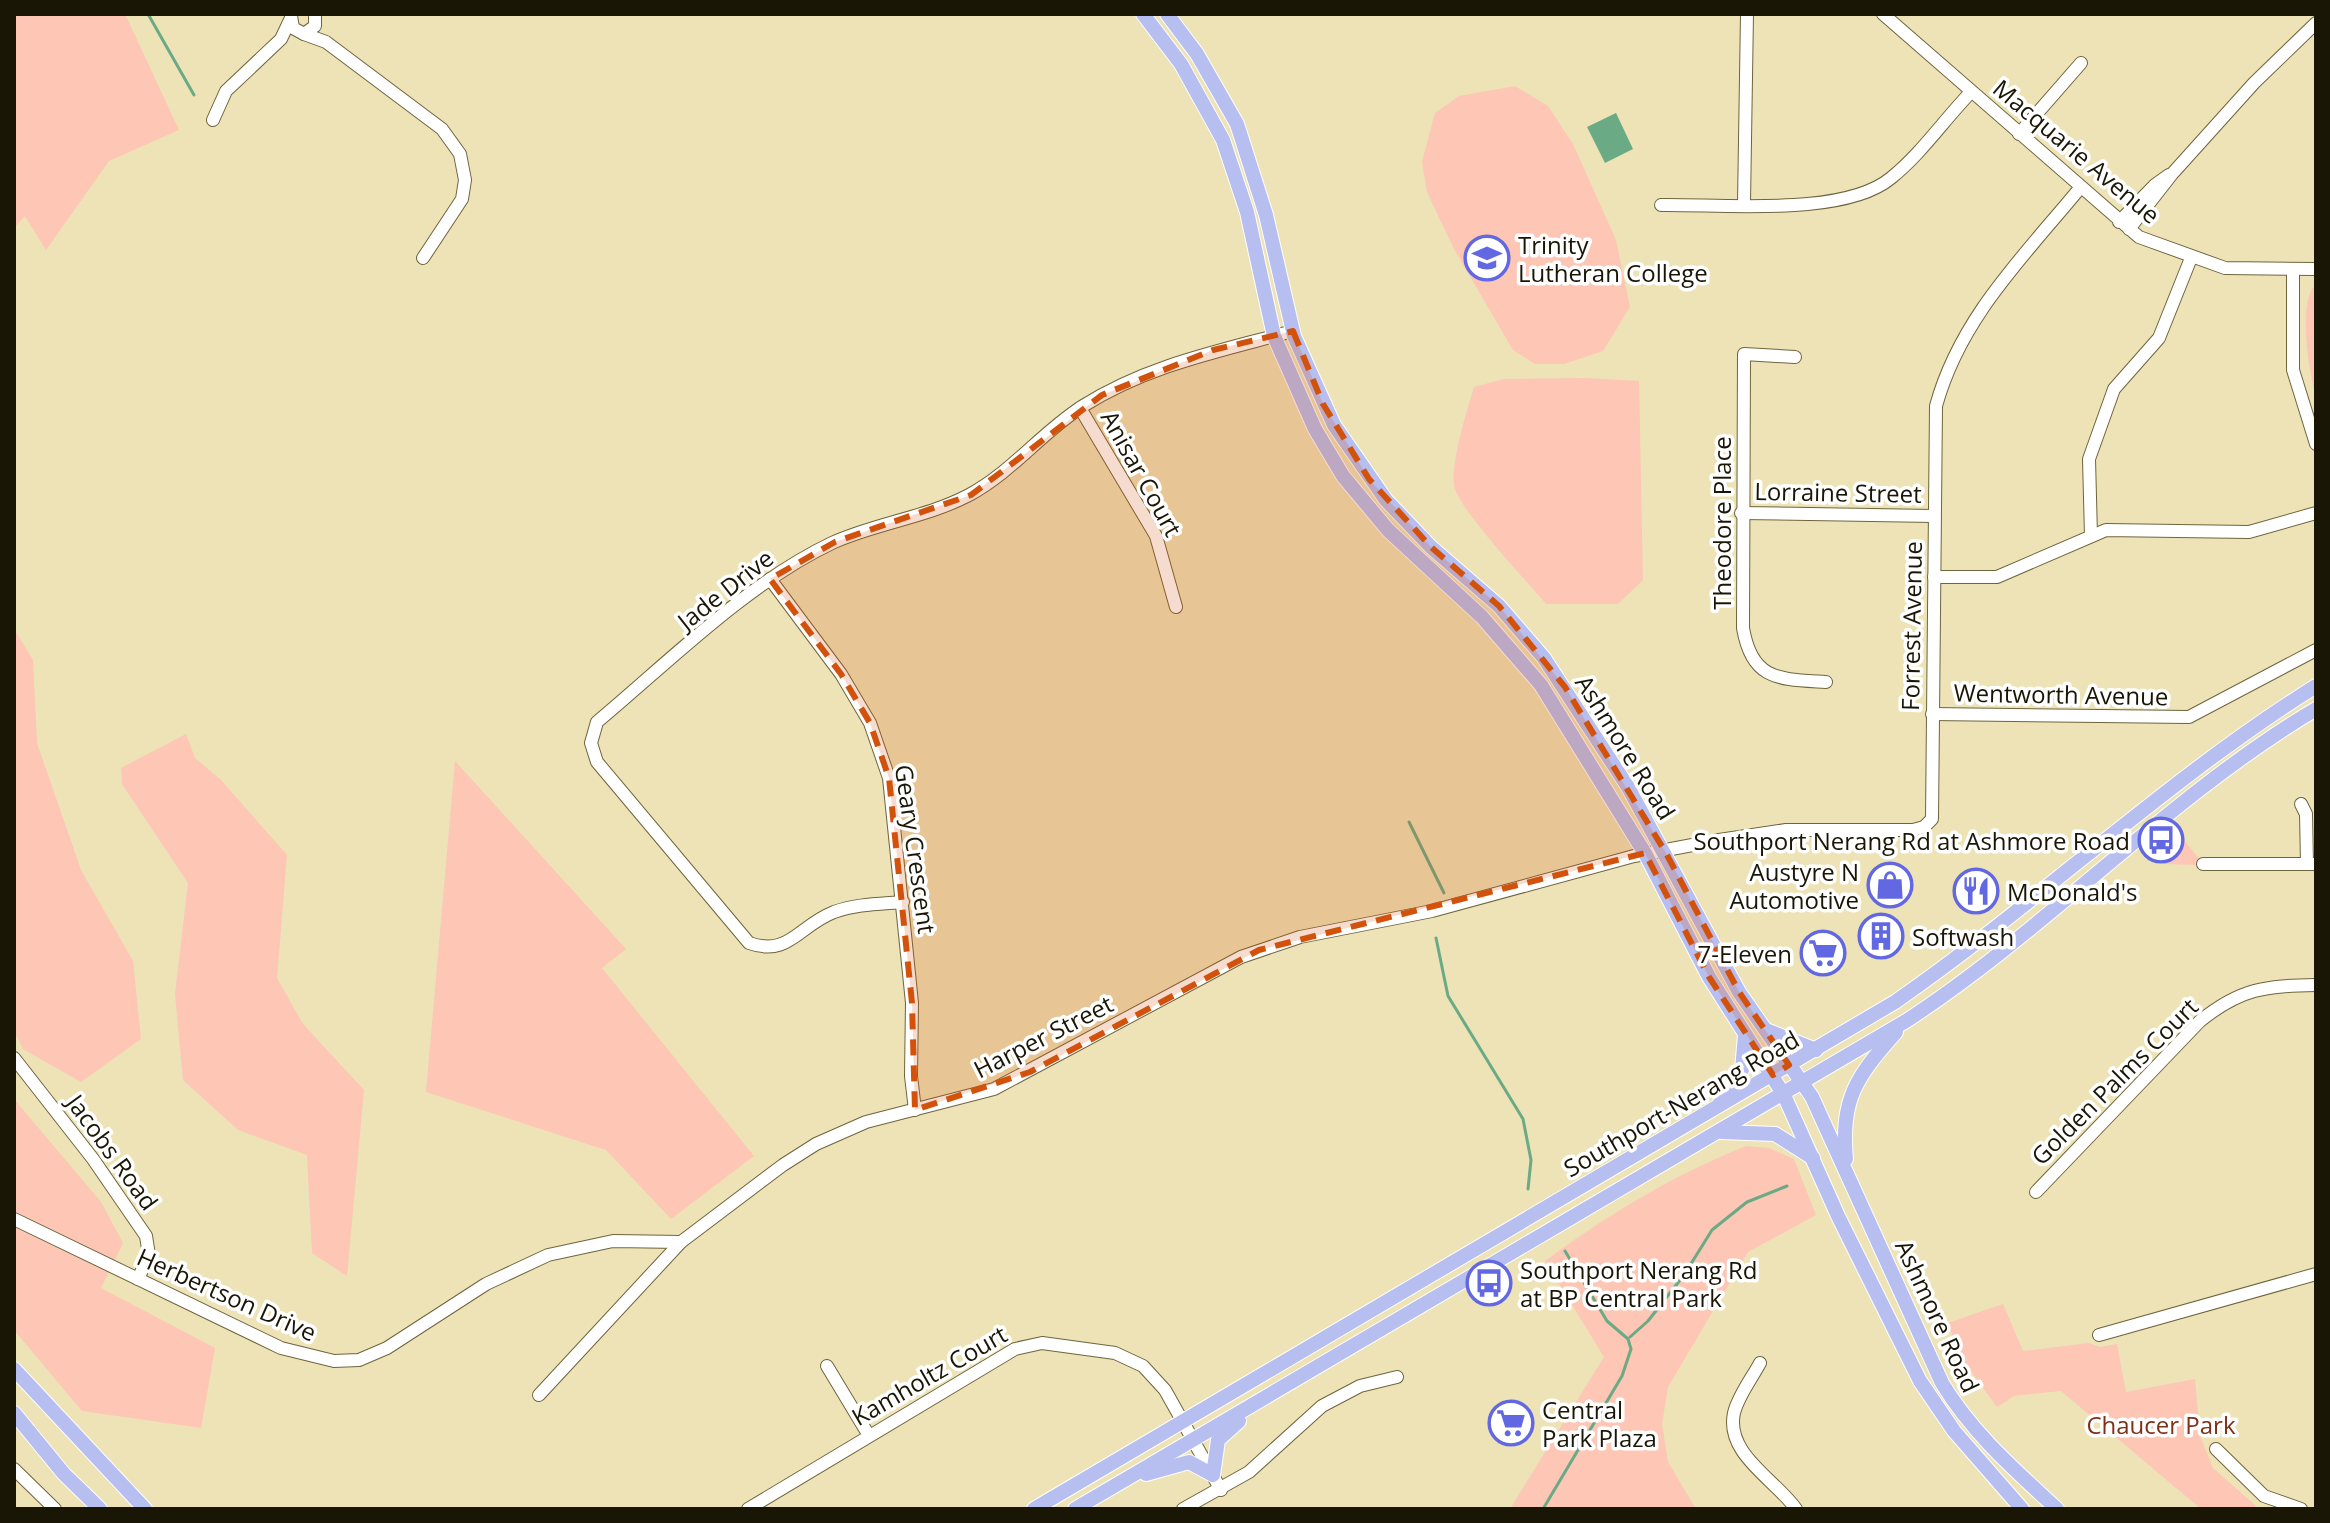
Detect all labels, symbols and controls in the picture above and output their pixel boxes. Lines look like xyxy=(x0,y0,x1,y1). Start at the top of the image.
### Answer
street label: Macquarie Avenue xyxy=(1987,71,2167,231)
place label: Trinity Lutheran College xyxy=(1518,228,1708,289)
school or university icon: Trinity Lutheran College xyxy=(1463,234,1511,282)
street label: Anisar Court xyxy=(1094,404,1190,542)
street label: Theodore Place xyxy=(1705,436,1738,610)
street label: Lorraine Street xyxy=(1754,474,1922,510)
street label: Jade Drive xyxy=(669,541,780,638)
street label: Forrest Avenue xyxy=(1893,541,1929,711)
street label: Ashmore Road xyxy=(1568,668,1684,826)
street label: Wentworth Avenue xyxy=(1953,676,2169,712)
street label: Geary Crescent xyxy=(888,762,944,936)
bus stop icon: Southport Nerang Rd at Ashmore Road xyxy=(2137,816,2185,864)
place label: Southport Nerang Rd at Ashmore Road xyxy=(1693,824,2130,857)
place label: Austyre N Automotive xyxy=(1729,855,1859,916)
shop icon: Austyre N Automotive xyxy=(1866,861,1914,909)
restaurant icon: McDonald's xyxy=(1952,867,2000,915)
place label: McDonald's xyxy=(2007,875,2137,908)
building icon: Softwash xyxy=(1857,912,1905,960)
place label: Softwash xyxy=(1912,920,2014,953)
supermarket icon: 7-Eleven xyxy=(1799,929,1847,977)
place label: 7-Eleven xyxy=(1698,937,1792,970)
street label: Harper Street xyxy=(968,987,1118,1085)
street label: Golden Palms Court xyxy=(2023,990,2205,1172)
street label: Southport-Nerang Road xyxy=(1557,1022,1805,1184)
street label: Jacobs Road xyxy=(59,1086,166,1216)
street label: Ashmore Road xyxy=(1888,1234,1988,1398)
street label: Herbertson Drive xyxy=(132,1240,322,1348)
place label: Southport Nerang Rd at BP Central Park xyxy=(1520,1253,1757,1314)
bus stop icon: Southport Nerang Rd at BP Central Park xyxy=(1465,1259,1513,1307)
street label: Kamholtz Court xyxy=(845,1317,1013,1433)
place label: Central Park Plaza xyxy=(1542,1393,1657,1454)
supermarket icon: Central Park Plaza xyxy=(1487,1399,1535,1447)
park label: Chaucer Park xyxy=(2086,1408,2236,1441)

